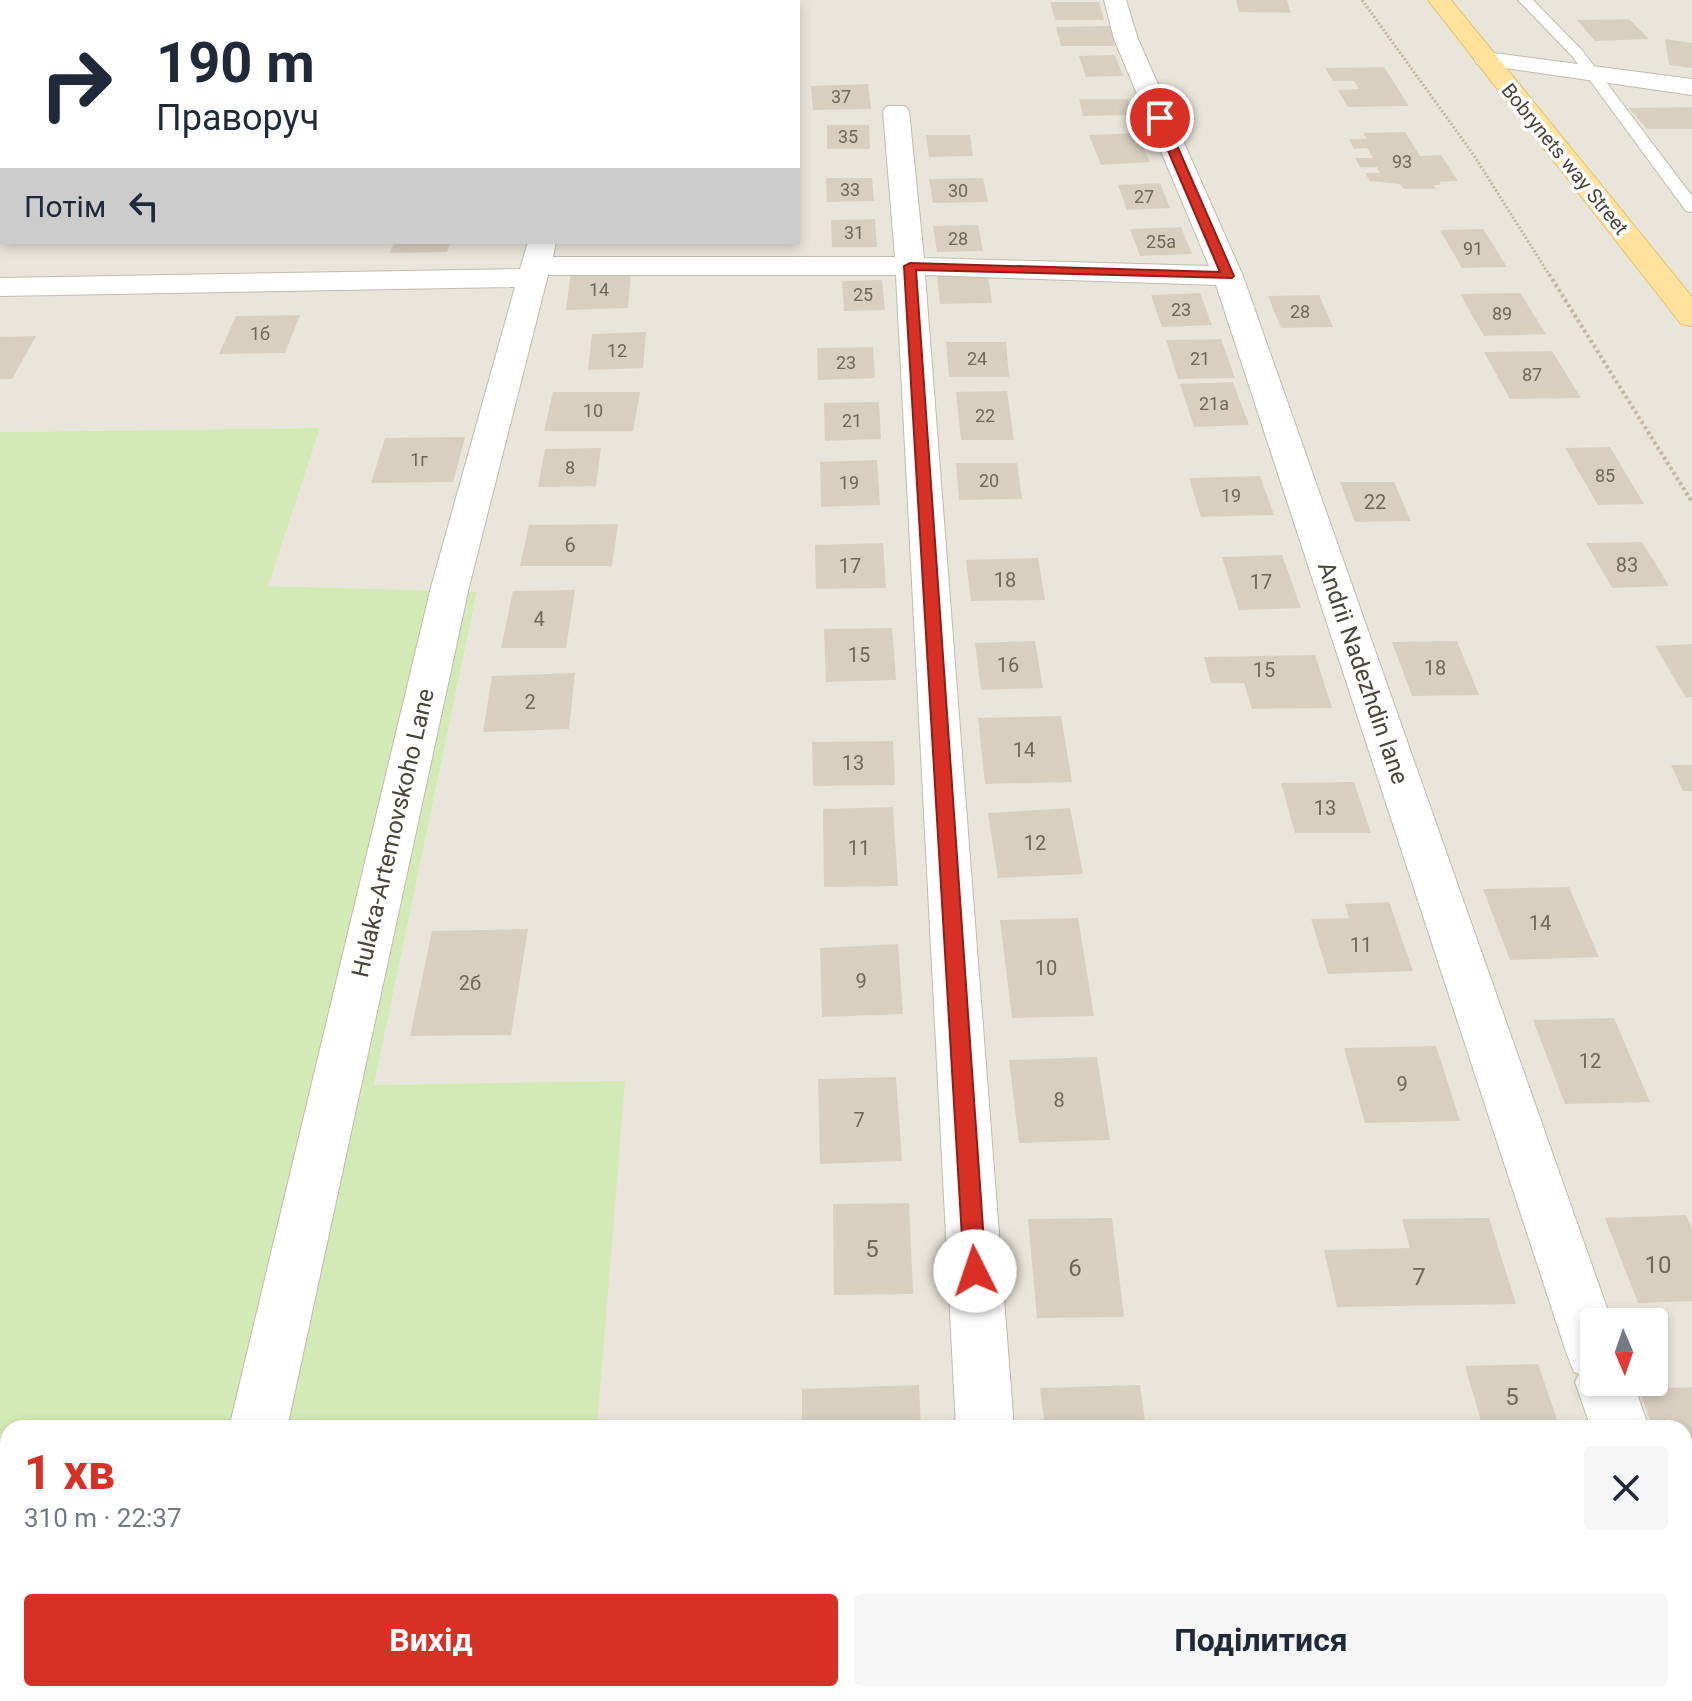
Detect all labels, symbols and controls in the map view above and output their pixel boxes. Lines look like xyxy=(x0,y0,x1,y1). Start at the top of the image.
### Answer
text: 190 m xyxy=(156,30,315,96)
icon: right xyxy=(24,32,128,136)
street label: Bobrynets way Street xyxy=(1497,78,1633,240)
pin xyxy=(1126,84,1194,152)
house number: 37 xyxy=(831,86,851,107)
icon: arrive xyxy=(1138,96,1182,140)
text: Праворуч xyxy=(156,97,319,139)
house number: 35 xyxy=(838,126,858,147)
house number: 93 xyxy=(1392,151,1412,172)
house number: 33 xyxy=(840,179,860,200)
house number: 30 xyxy=(948,180,968,201)
icon: left xyxy=(122,184,166,228)
house number: 27 xyxy=(1134,186,1154,207)
text: Потім xyxy=(24,189,106,224)
house number: 31 xyxy=(844,222,864,243)
house number: 28 xyxy=(948,228,968,249)
house number: 25а xyxy=(1146,231,1176,252)
house number: 91 xyxy=(1463,238,1483,259)
house number: 14 xyxy=(589,279,609,300)
house number: 25 xyxy=(853,284,873,305)
house number: 23 xyxy=(1171,299,1191,320)
house number: 28 xyxy=(1290,301,1310,322)
house number: 89 xyxy=(1492,303,1512,324)
house number: 1б xyxy=(250,323,270,344)
house number: 12 xyxy=(607,340,627,361)
house number: 24 xyxy=(967,348,987,369)
house number: 21 xyxy=(1190,348,1210,369)
house number: 23 xyxy=(836,352,856,373)
house number: 87 xyxy=(1522,364,1542,385)
house number: 21а xyxy=(1199,393,1229,414)
house number: 10 xyxy=(583,400,603,421)
house number: 22 xyxy=(975,405,995,426)
house number: 21 xyxy=(842,410,862,431)
house number: 1г xyxy=(410,449,428,470)
house number: 8 xyxy=(565,457,575,478)
house number: 85 xyxy=(1595,465,1615,486)
house number: 20 xyxy=(979,470,999,491)
house number: 19 xyxy=(839,472,859,493)
house number: 19 xyxy=(1221,485,1241,506)
house number: 22 xyxy=(1364,490,1386,514)
house number: 6 xyxy=(564,533,576,557)
house number: 83 xyxy=(1616,553,1638,577)
house number: 17 xyxy=(839,554,861,578)
street label: Andrii Nadezhdin lane xyxy=(1312,558,1414,788)
house number: 18 xyxy=(994,568,1016,592)
house number: 17 xyxy=(1250,570,1272,594)
house number: 4 xyxy=(533,607,545,631)
house number: 15 xyxy=(848,643,870,667)
house number: 16 xyxy=(997,653,1019,677)
house number: 18 xyxy=(1424,656,1446,680)
house number: 15 xyxy=(1253,658,1275,682)
street label: Hulaka-Artemovskoho Lane xyxy=(346,686,440,980)
house number: 2 xyxy=(524,690,536,714)
house number: 14 xyxy=(1013,738,1035,762)
house number: 13 xyxy=(842,751,864,775)
house number: 13 xyxy=(1314,796,1336,820)
house number: 12 xyxy=(1024,831,1046,855)
house number: 11 xyxy=(848,836,870,860)
house number: 14 xyxy=(1529,911,1551,935)
house number: 11 xyxy=(1350,933,1372,957)
house number: 10 xyxy=(1035,956,1057,980)
house number: 9 xyxy=(855,969,867,993)
house number: 2б xyxy=(459,971,481,995)
house number: 12 xyxy=(1579,1049,1601,1073)
house number: 9 xyxy=(1396,1072,1408,1096)
house number: 8 xyxy=(1053,1088,1065,1112)
house number: 7 xyxy=(853,1108,865,1132)
position arrow xyxy=(933,1229,1017,1313)
house number: 5 xyxy=(865,1235,879,1263)
house number: 10 xyxy=(1645,1251,1671,1279)
house number: 6 xyxy=(1068,1254,1082,1282)
house number: 7 xyxy=(1412,1263,1426,1291)
north arrow xyxy=(1580,1308,1668,1396)
map controls xyxy=(1580,1308,1668,1396)
house number: 5 xyxy=(1505,1383,1519,1411)
text: 1 хв xyxy=(24,1444,115,1501)
button: close xyxy=(1584,1446,1668,1530)
text: 310 m · 22:37 xyxy=(24,1503,182,1533)
button: Вихід xyxy=(24,1594,838,1686)
button: Поділитися xyxy=(854,1594,1668,1686)

